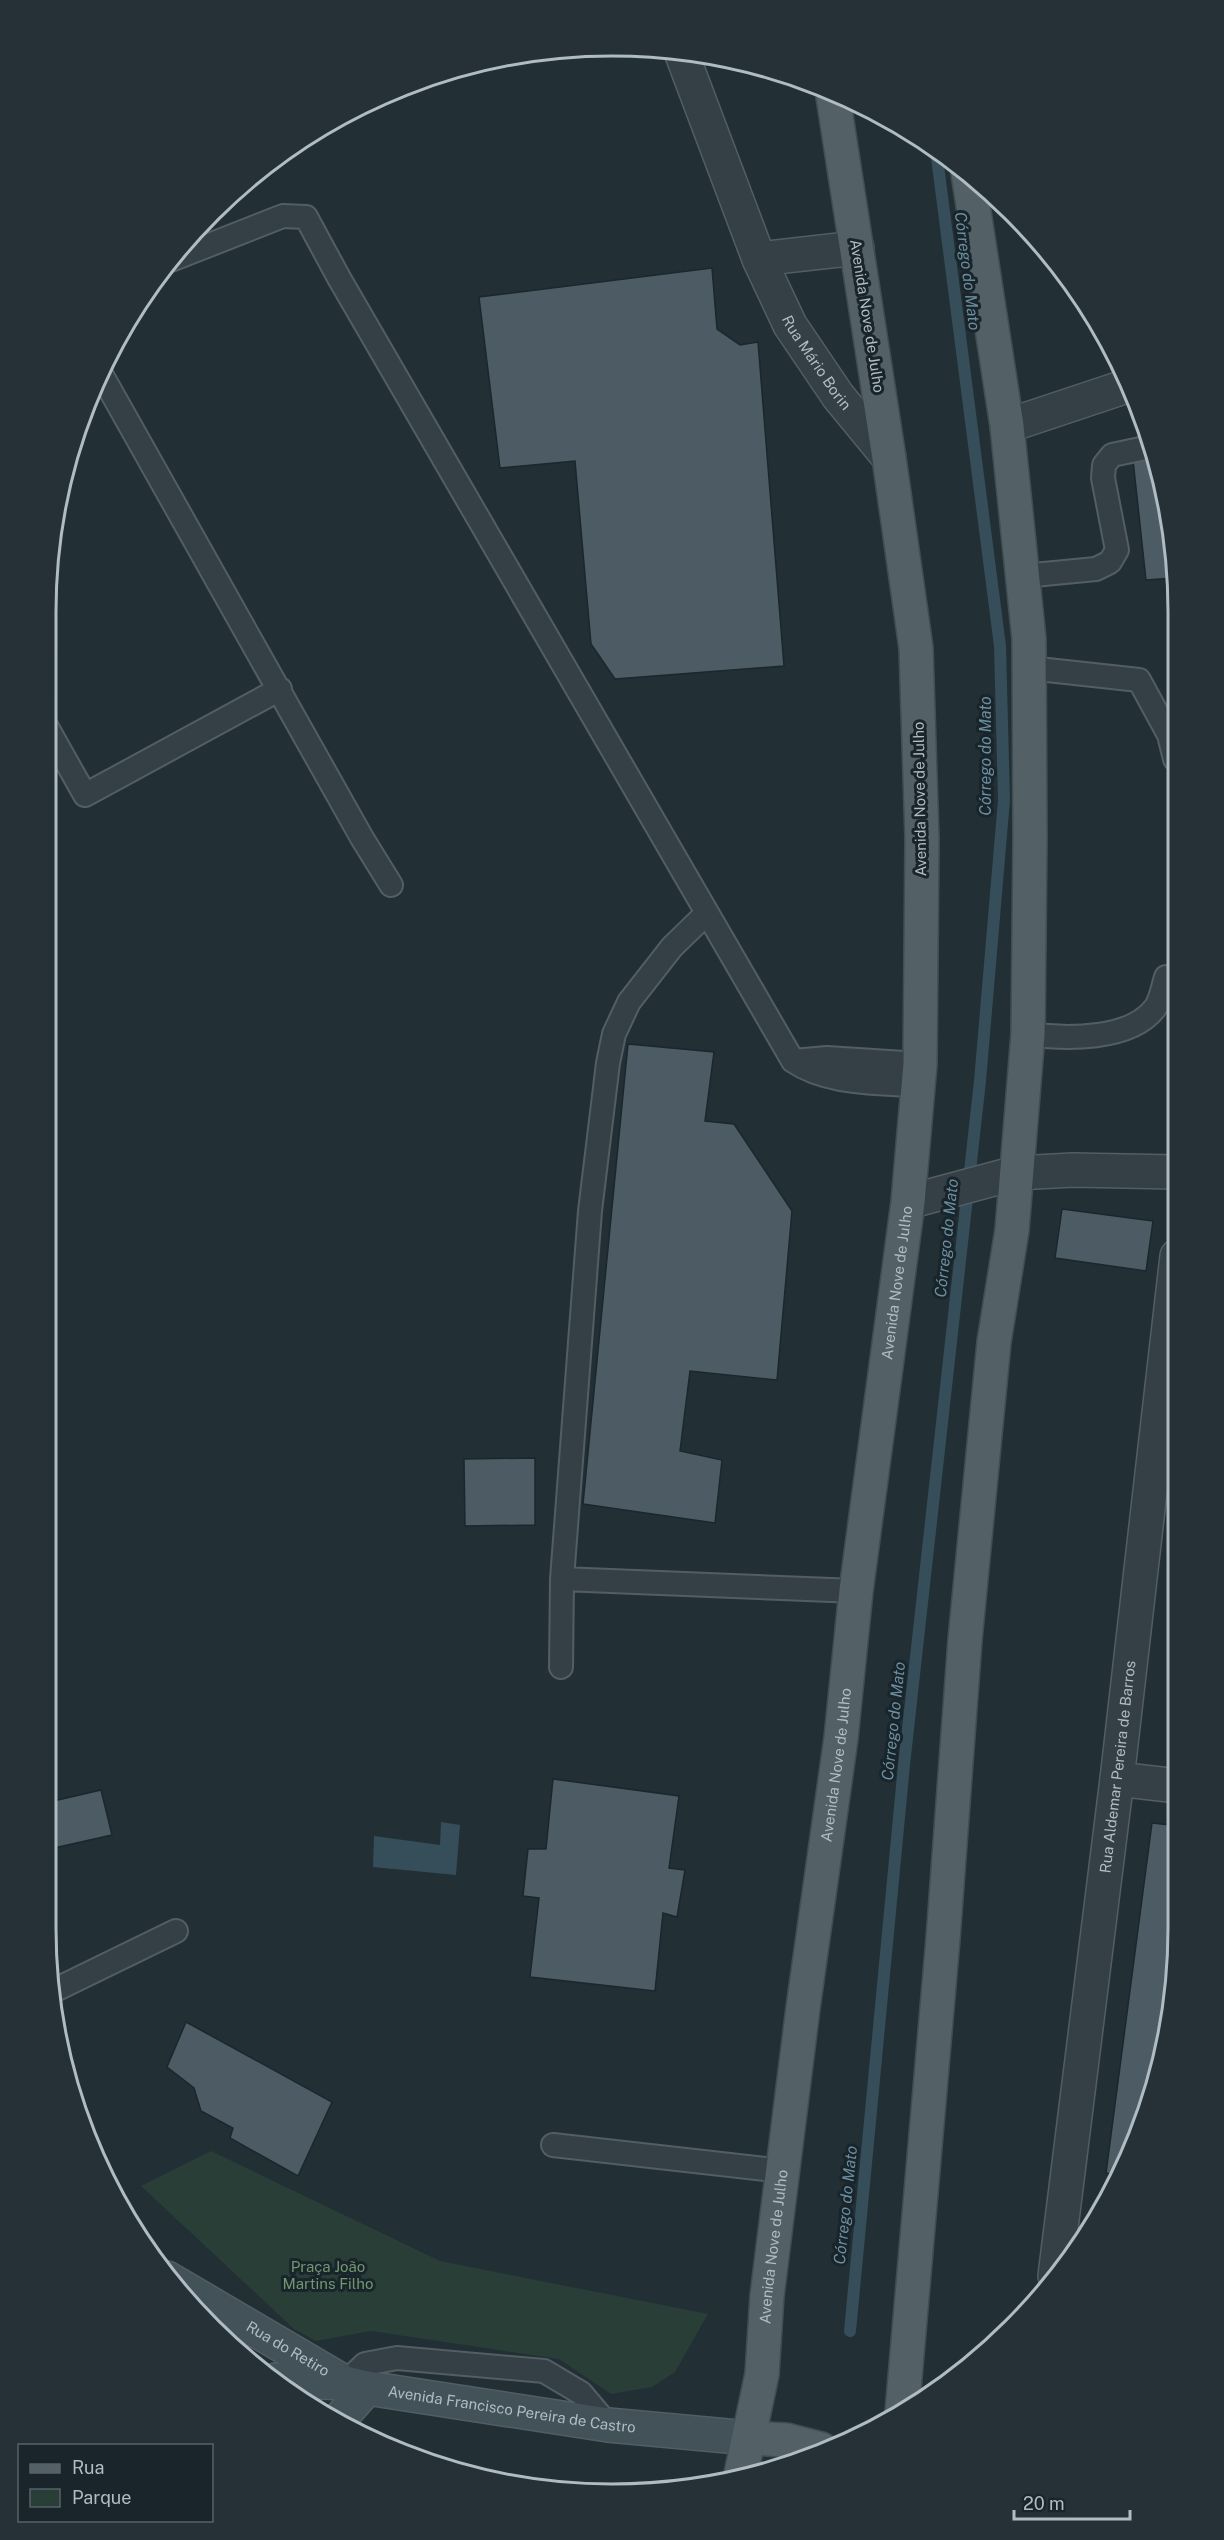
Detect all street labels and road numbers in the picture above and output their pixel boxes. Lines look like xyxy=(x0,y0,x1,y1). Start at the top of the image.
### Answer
street label: Avenida Nove de Julho xyxy=(847,238,888,394)
street label: Rua Mário Borin xyxy=(779,313,855,413)
street label: Avenida Nove de Julho xyxy=(910,721,929,877)
street label: Avenida Nove de Julho xyxy=(878,1205,915,1361)
street label: Rua Aldemar Pereira de Barros xyxy=(1096,1660,1139,1874)
street label: Avenida Nove de Julho xyxy=(817,1687,854,1843)
street label: Avenida Nove de Julho xyxy=(756,2169,791,2324)
street label: Rua do Retiro xyxy=(243,2317,333,2379)
street label: Avenida Francisco Pereira de Castro xyxy=(387,2382,636,2436)

